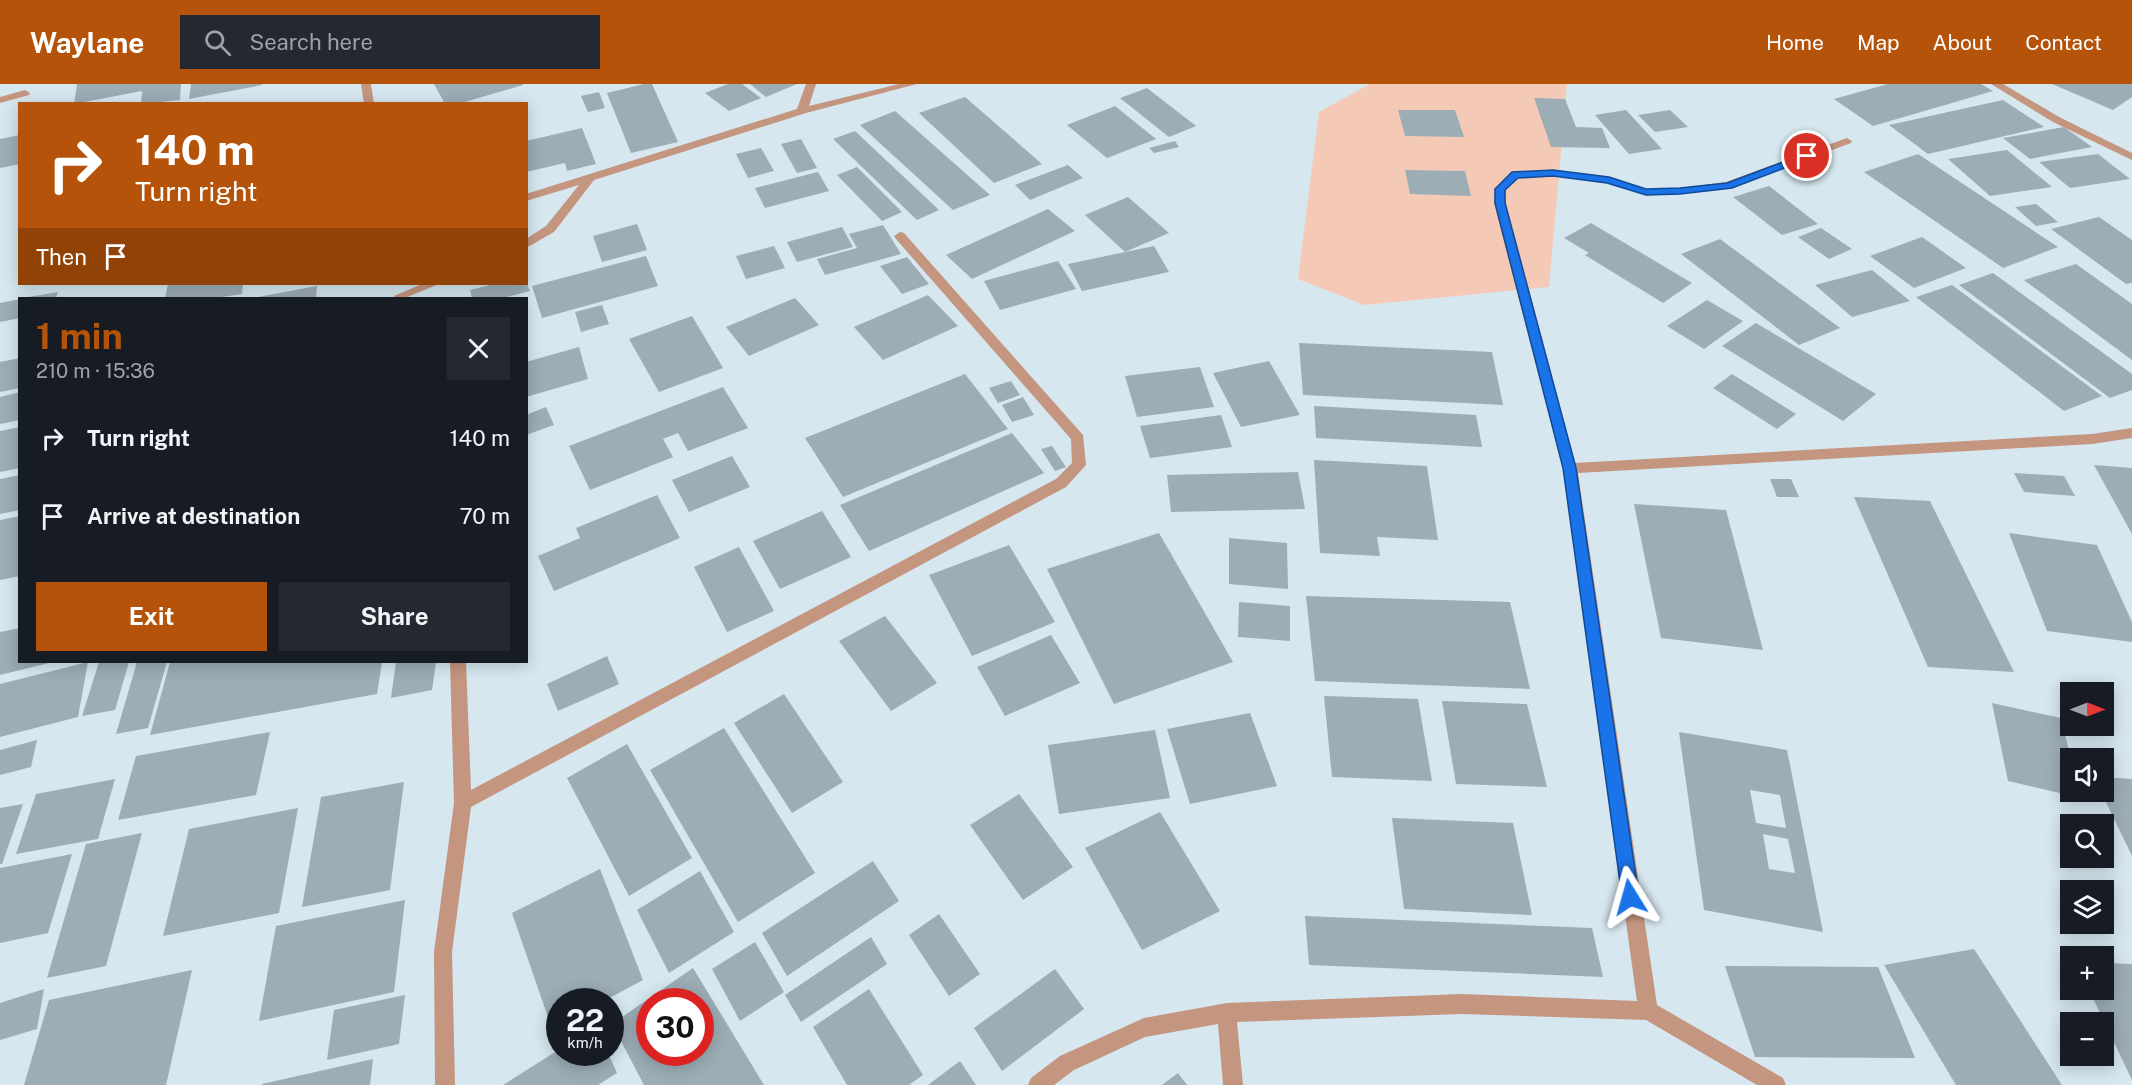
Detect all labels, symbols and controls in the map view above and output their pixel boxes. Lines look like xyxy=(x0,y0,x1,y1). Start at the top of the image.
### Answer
search box xyxy=(180,15,600,69)
text: Waylane xyxy=(30,26,144,59)
icon: search xyxy=(201,26,234,59)
text: Search here xyxy=(249,29,373,55)
text: Home xyxy=(1766,30,1824,55)
text: Map xyxy=(1857,30,1900,55)
text: About xyxy=(1933,30,1992,55)
text: Contact xyxy=(2025,30,2102,55)
text: 140 m xyxy=(135,125,255,174)
icon: right xyxy=(36,126,114,204)
pin xyxy=(1781,130,1832,181)
icon: arrive xyxy=(1790,139,1823,172)
text: Turn right xyxy=(135,175,258,207)
icon: arrive xyxy=(99,240,132,273)
text: Then xyxy=(36,244,87,270)
text: 1 min xyxy=(36,315,123,357)
button: close xyxy=(447,317,510,380)
text: 210 m · 15:36 xyxy=(36,359,155,383)
icon: right xyxy=(36,422,69,455)
text: Turn right xyxy=(87,425,190,451)
text: 140 m xyxy=(449,425,510,451)
icon: arrive xyxy=(36,500,69,533)
text: Arrive at destination xyxy=(87,503,300,529)
text: 70 m xyxy=(459,503,510,529)
button: Exit xyxy=(36,582,267,651)
button: Share xyxy=(279,582,510,651)
north arrow xyxy=(2060,682,2114,736)
map controls xyxy=(2060,682,2114,1066)
button: sound xyxy=(2060,748,2114,802)
button: search xyxy=(2060,814,2114,868)
position arrow xyxy=(1598,865,1662,929)
button: layers xyxy=(2060,880,2114,934)
button: + xyxy=(2060,946,2114,1000)
speed limit sign: 30 xyxy=(636,988,714,1066)
text: 22 xyxy=(566,1002,604,1038)
button: − xyxy=(2060,1012,2114,1066)
text: km/h xyxy=(567,1034,603,1051)

